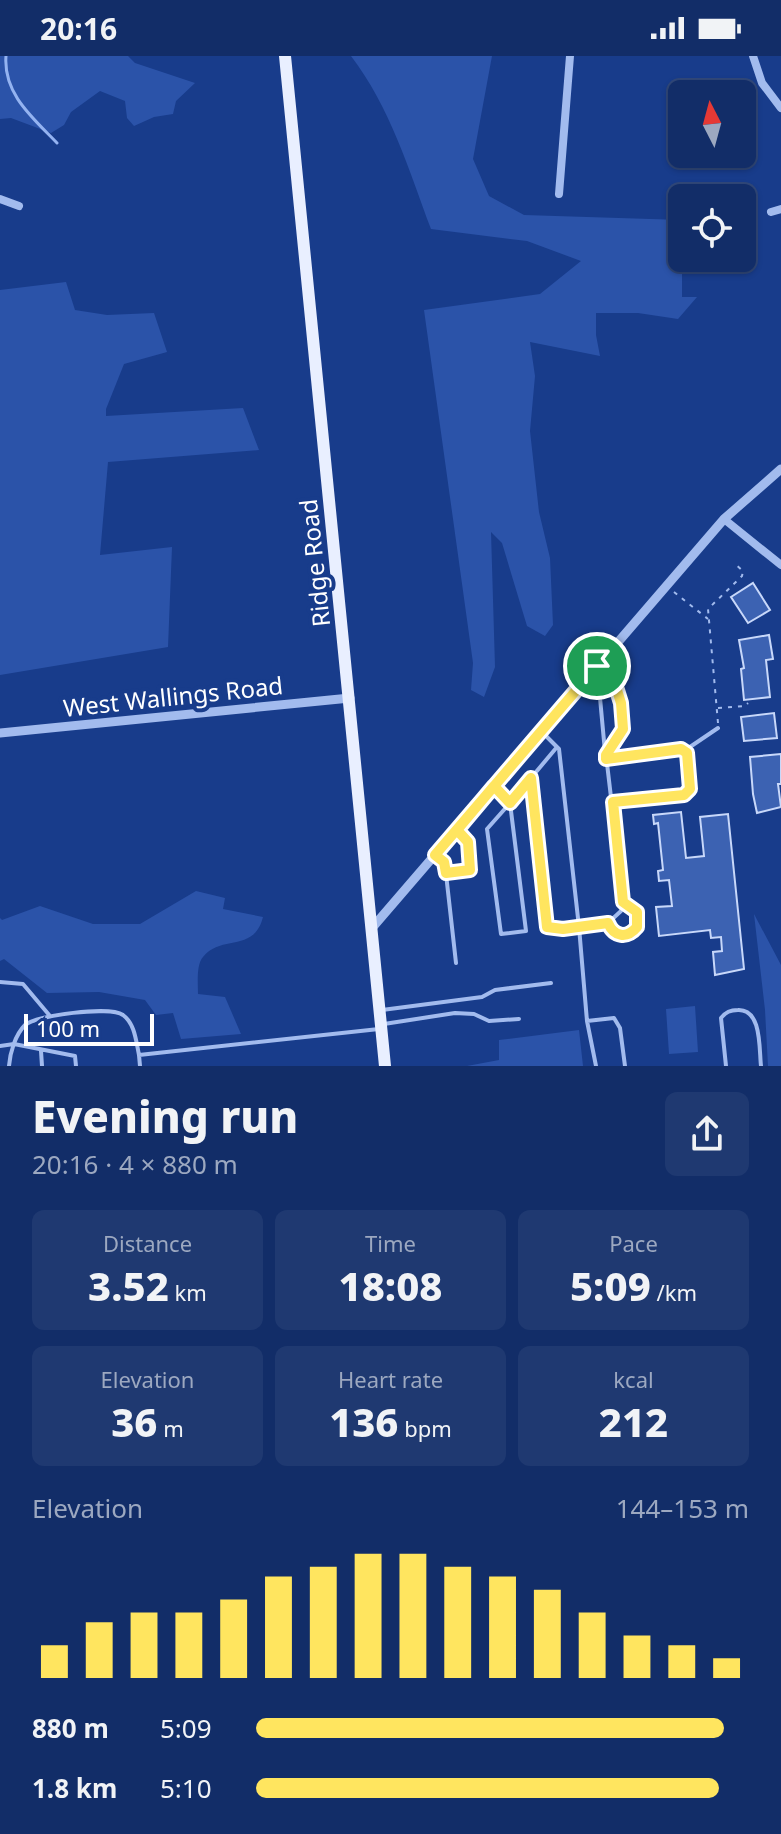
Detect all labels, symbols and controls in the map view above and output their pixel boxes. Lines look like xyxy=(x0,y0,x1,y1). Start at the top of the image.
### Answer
text: 20:16 xyxy=(40,8,117,49)
north arrow xyxy=(668,80,756,168)
map controls xyxy=(668,80,756,272)
button: locate xyxy=(668,184,756,272)
street label: Ridge Road xyxy=(291,498,337,628)
pin xyxy=(563,632,631,700)
icon: arrive xyxy=(575,644,619,688)
street label: West Wallings Road xyxy=(62,668,284,724)
scale bar xyxy=(24,1010,154,1046)
text: 100 m xyxy=(36,1013,100,1043)
text: Evening run xyxy=(32,1086,298,1146)
button: share xyxy=(665,1092,749,1176)
text: 20:16 · 4 × 880 m xyxy=(32,1146,238,1182)
text: Distance xyxy=(103,1228,192,1258)
text: Time xyxy=(365,1228,416,1258)
text: Pace xyxy=(609,1228,658,1258)
text: 3.52 xyxy=(88,1258,169,1313)
text: 18:08 xyxy=(339,1258,442,1313)
text: 5:09 xyxy=(570,1258,651,1313)
text: km xyxy=(169,1277,207,1307)
text: /km xyxy=(651,1277,697,1307)
text: Elevation xyxy=(101,1364,194,1394)
text: Heart rate xyxy=(338,1364,443,1394)
text: kcal xyxy=(613,1364,654,1394)
text: 36 xyxy=(111,1394,157,1449)
text: 136 xyxy=(329,1394,399,1449)
text: 212 xyxy=(599,1394,668,1449)
text: m xyxy=(157,1413,184,1443)
text: bpm xyxy=(399,1413,452,1443)
text: Elevation xyxy=(32,1490,143,1526)
text: 144–153 m xyxy=(616,1490,749,1526)
text: 880 m xyxy=(32,1710,109,1746)
text: 5:09 xyxy=(160,1710,212,1746)
text: 1.8 km xyxy=(32,1770,117,1806)
text: 5:10 xyxy=(160,1770,212,1806)

